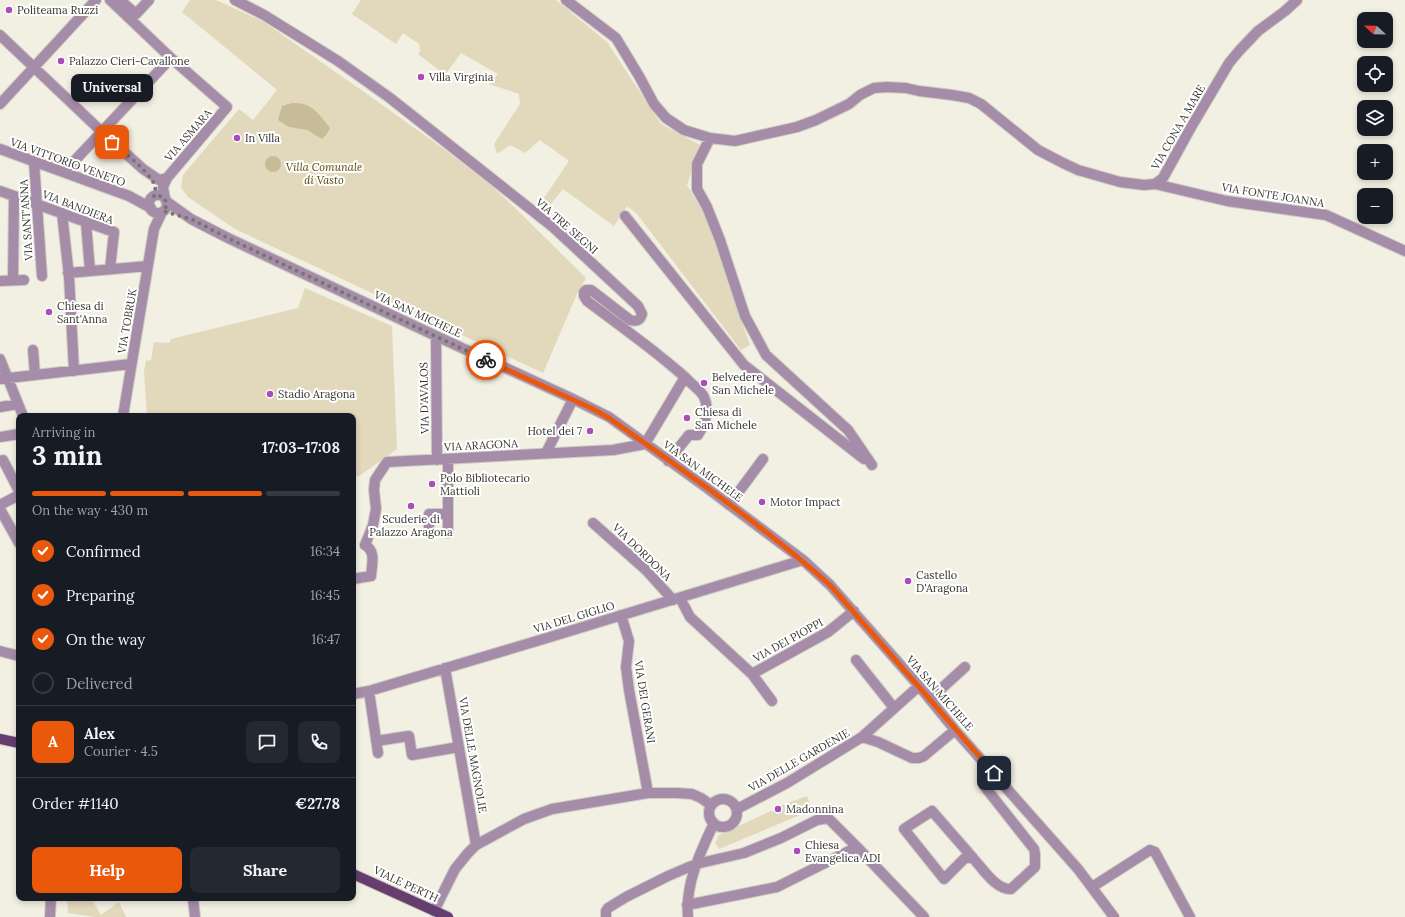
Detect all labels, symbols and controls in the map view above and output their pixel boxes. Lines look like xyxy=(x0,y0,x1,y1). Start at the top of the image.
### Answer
place label: Politeama Ruzzi xyxy=(17,3,98,17)
marker: Politeama Ruzzi xyxy=(4,5,14,15)
north arrow xyxy=(1357,12,1393,48)
map controls xyxy=(1357,12,1393,224)
place label: Palazzo Cieri-Cavallone xyxy=(69,54,190,68)
marker: Palazzo Cieri-Cavallone xyxy=(56,56,66,66)
button: locate xyxy=(1357,56,1393,92)
place label: Villa Virginia xyxy=(428,70,494,84)
marker: Villa Virginia xyxy=(416,72,426,82)
callout: Universal xyxy=(71,74,153,102)
text: Universal xyxy=(82,79,142,96)
street label: VIA CONA A MARE xyxy=(1148,82,1208,173)
button: layers xyxy=(1357,100,1393,136)
street label: VIA ASMARA xyxy=(161,105,215,165)
pin xyxy=(95,125,129,159)
icon: bag xyxy=(101,131,123,153)
place label: In Villa xyxy=(245,131,280,145)
marker: In Villa xyxy=(232,133,242,143)
street label: VIA VITTORIO VENETO xyxy=(8,134,128,189)
button: + xyxy=(1357,144,1393,180)
park label: Villa Comunale di Vasto xyxy=(286,160,362,187)
street label: VIA SANT'ANNA xyxy=(16,178,36,262)
street label: VIA FONTE JOANNA xyxy=(1220,180,1326,210)
street label: VIA BANDIERA xyxy=(39,187,117,227)
button: − xyxy=(1357,188,1393,224)
street label: VIA TRE SEGNI xyxy=(532,195,601,257)
street label: VIA TOBRUK xyxy=(114,287,140,356)
street label: VIA SAN MICHELE xyxy=(371,287,464,340)
place label: Chiesa di Sant'Anna xyxy=(57,299,108,326)
marker: Chiesa di Sant'Anna xyxy=(44,307,54,317)
courier xyxy=(466,340,506,380)
icon: bike xyxy=(475,349,497,371)
street label: VIA D'AVALOS xyxy=(416,362,432,435)
place label: Belvedere San Michele xyxy=(712,370,774,397)
marker: Belvedere San Michele xyxy=(699,378,709,388)
place label: Stadio Aragona xyxy=(278,387,356,401)
marker: Stadio Aragona xyxy=(265,389,275,399)
place label: Chiesa di San Michele xyxy=(695,405,757,432)
marker: Chiesa di San Michele xyxy=(682,413,692,423)
text: Arriving in xyxy=(32,424,95,441)
place label: Hotel dei 7 xyxy=(528,424,582,438)
marker: Hotel dei 7 xyxy=(585,426,595,436)
street label: VIA ARAGONA xyxy=(443,436,519,454)
street label: VIA SAN MICHELE xyxy=(660,437,746,505)
text: 17:03–17:08 xyxy=(262,438,340,457)
text: 3 min xyxy=(32,439,102,472)
place label: Polo Bibliotecario Mattioli xyxy=(440,471,530,498)
marker: Polo Bibliotecario Mattioli xyxy=(427,479,437,489)
place label: Motor Impact xyxy=(770,495,841,509)
marker: Motor Impact xyxy=(757,497,767,507)
marker: Scuderie di Palazzo Aragona xyxy=(406,501,416,511)
text: On the way · 430 m xyxy=(32,502,148,519)
place label: Scuderie di Palazzo Aragona xyxy=(369,512,453,539)
street label: VIA DORDONA xyxy=(609,520,675,584)
icon: check xyxy=(32,540,54,562)
text: Confirmed xyxy=(66,542,141,561)
text: 16:34 xyxy=(310,543,340,560)
place label: Castello D'Aragona xyxy=(916,568,968,595)
marker: Castello D'Aragona xyxy=(903,576,913,586)
icon: check xyxy=(32,584,54,606)
text: Preparing xyxy=(66,586,134,605)
text: 16:45 xyxy=(310,587,340,604)
street label: VIA DEL GIGLIO xyxy=(531,598,616,636)
street label: VIA DEI PIOPPI xyxy=(750,615,826,665)
icon: check xyxy=(32,628,54,650)
text: On the way xyxy=(66,630,145,649)
text: 16:47 xyxy=(311,631,340,648)
street label: VIA SAN MICHELE xyxy=(903,652,977,734)
street label: VIA DEI GERANI xyxy=(631,659,659,745)
text: Delivered xyxy=(66,674,133,693)
street label: VIA DELLE MAGNOLIE xyxy=(456,695,490,814)
button: chat xyxy=(246,721,288,763)
button: phone xyxy=(298,721,340,763)
text: Alex xyxy=(84,724,115,743)
street label: VIA DELLE GARDENIE xyxy=(745,725,852,795)
text: A xyxy=(48,732,58,751)
text: Courier · 4.5 xyxy=(84,743,158,760)
pin xyxy=(977,756,1011,790)
icon: home xyxy=(983,762,1005,784)
text: Order #1140 xyxy=(32,794,119,813)
text: €27.78 xyxy=(295,794,340,813)
place label: Madonnina xyxy=(786,802,844,816)
marker: Madonnina xyxy=(773,804,783,814)
place label: Chiesa Evangelica ADI xyxy=(805,838,881,865)
marker: Chiesa Evangelica ADI xyxy=(792,846,802,856)
button: Help xyxy=(32,847,182,893)
button: Share xyxy=(190,847,340,893)
street label: VIALE PERTH xyxy=(370,862,441,905)

